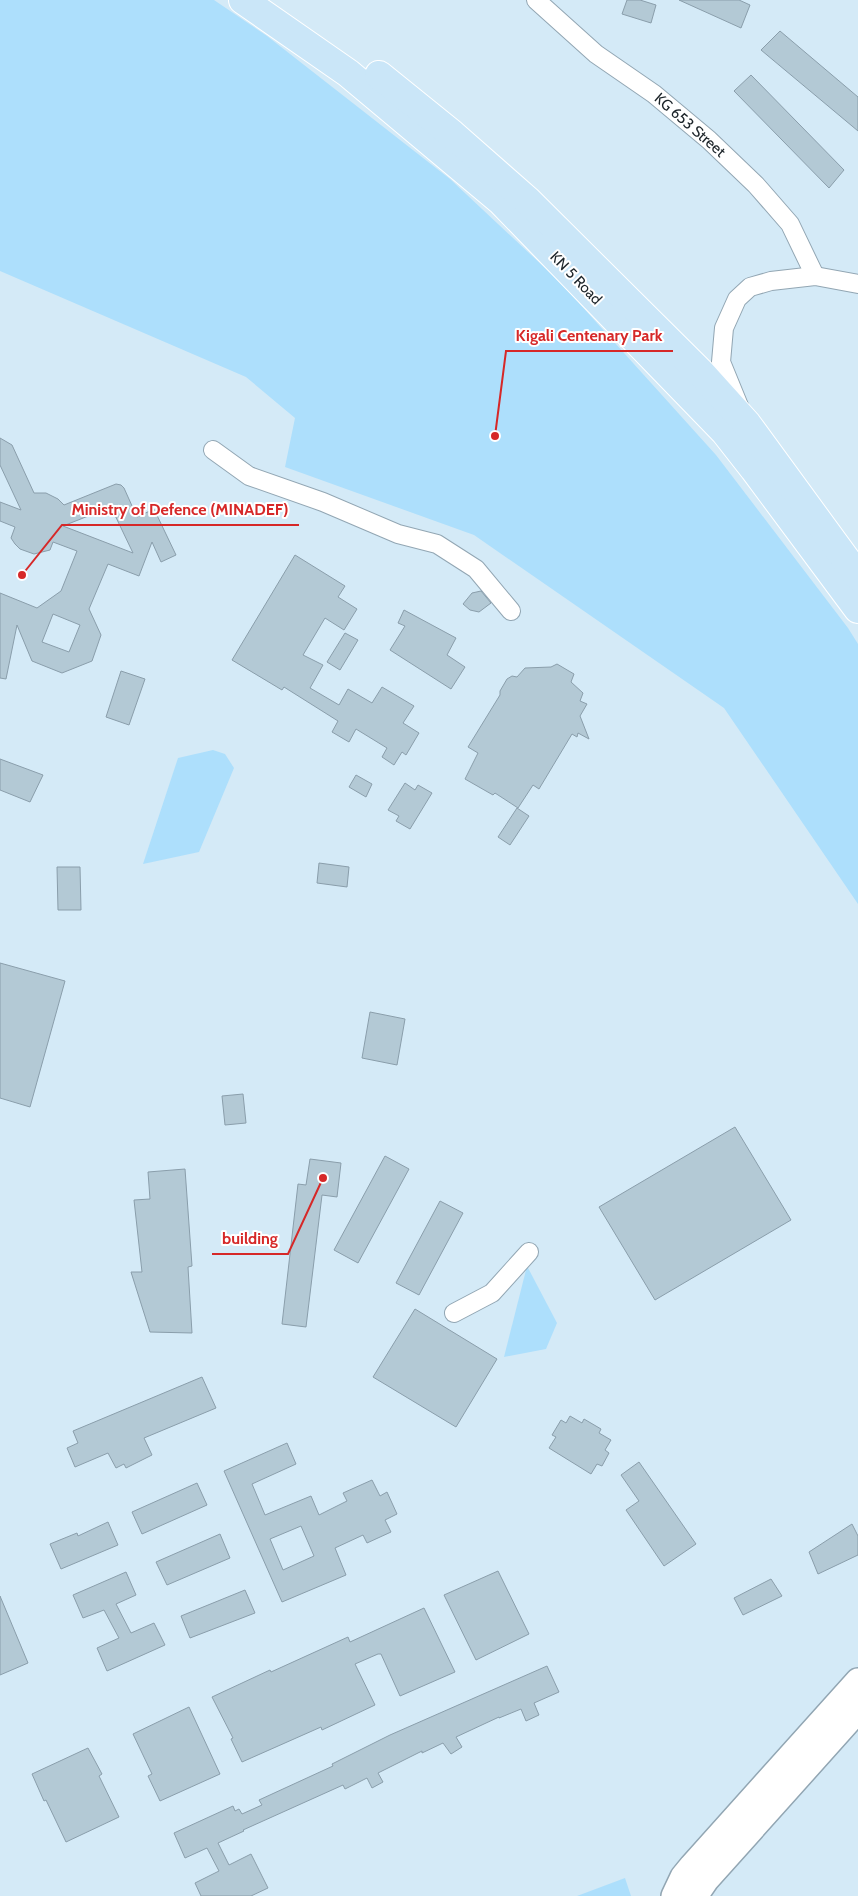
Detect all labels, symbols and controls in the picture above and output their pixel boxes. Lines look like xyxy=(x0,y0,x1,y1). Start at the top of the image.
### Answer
street label: KG 653 Street xyxy=(651,89,729,161)
street label: KN 5 Road xyxy=(546,248,606,308)
callout: Kigali Centenary Park xyxy=(506,320,673,351)
text: Kigali Centenary Park xyxy=(516,326,663,345)
callout: Ministry of Defence (MINADEF) xyxy=(62,494,299,525)
text: Ministry of Defence (MINADEF) xyxy=(72,500,288,519)
callout: building xyxy=(212,1223,288,1254)
text: building xyxy=(222,1229,278,1248)

